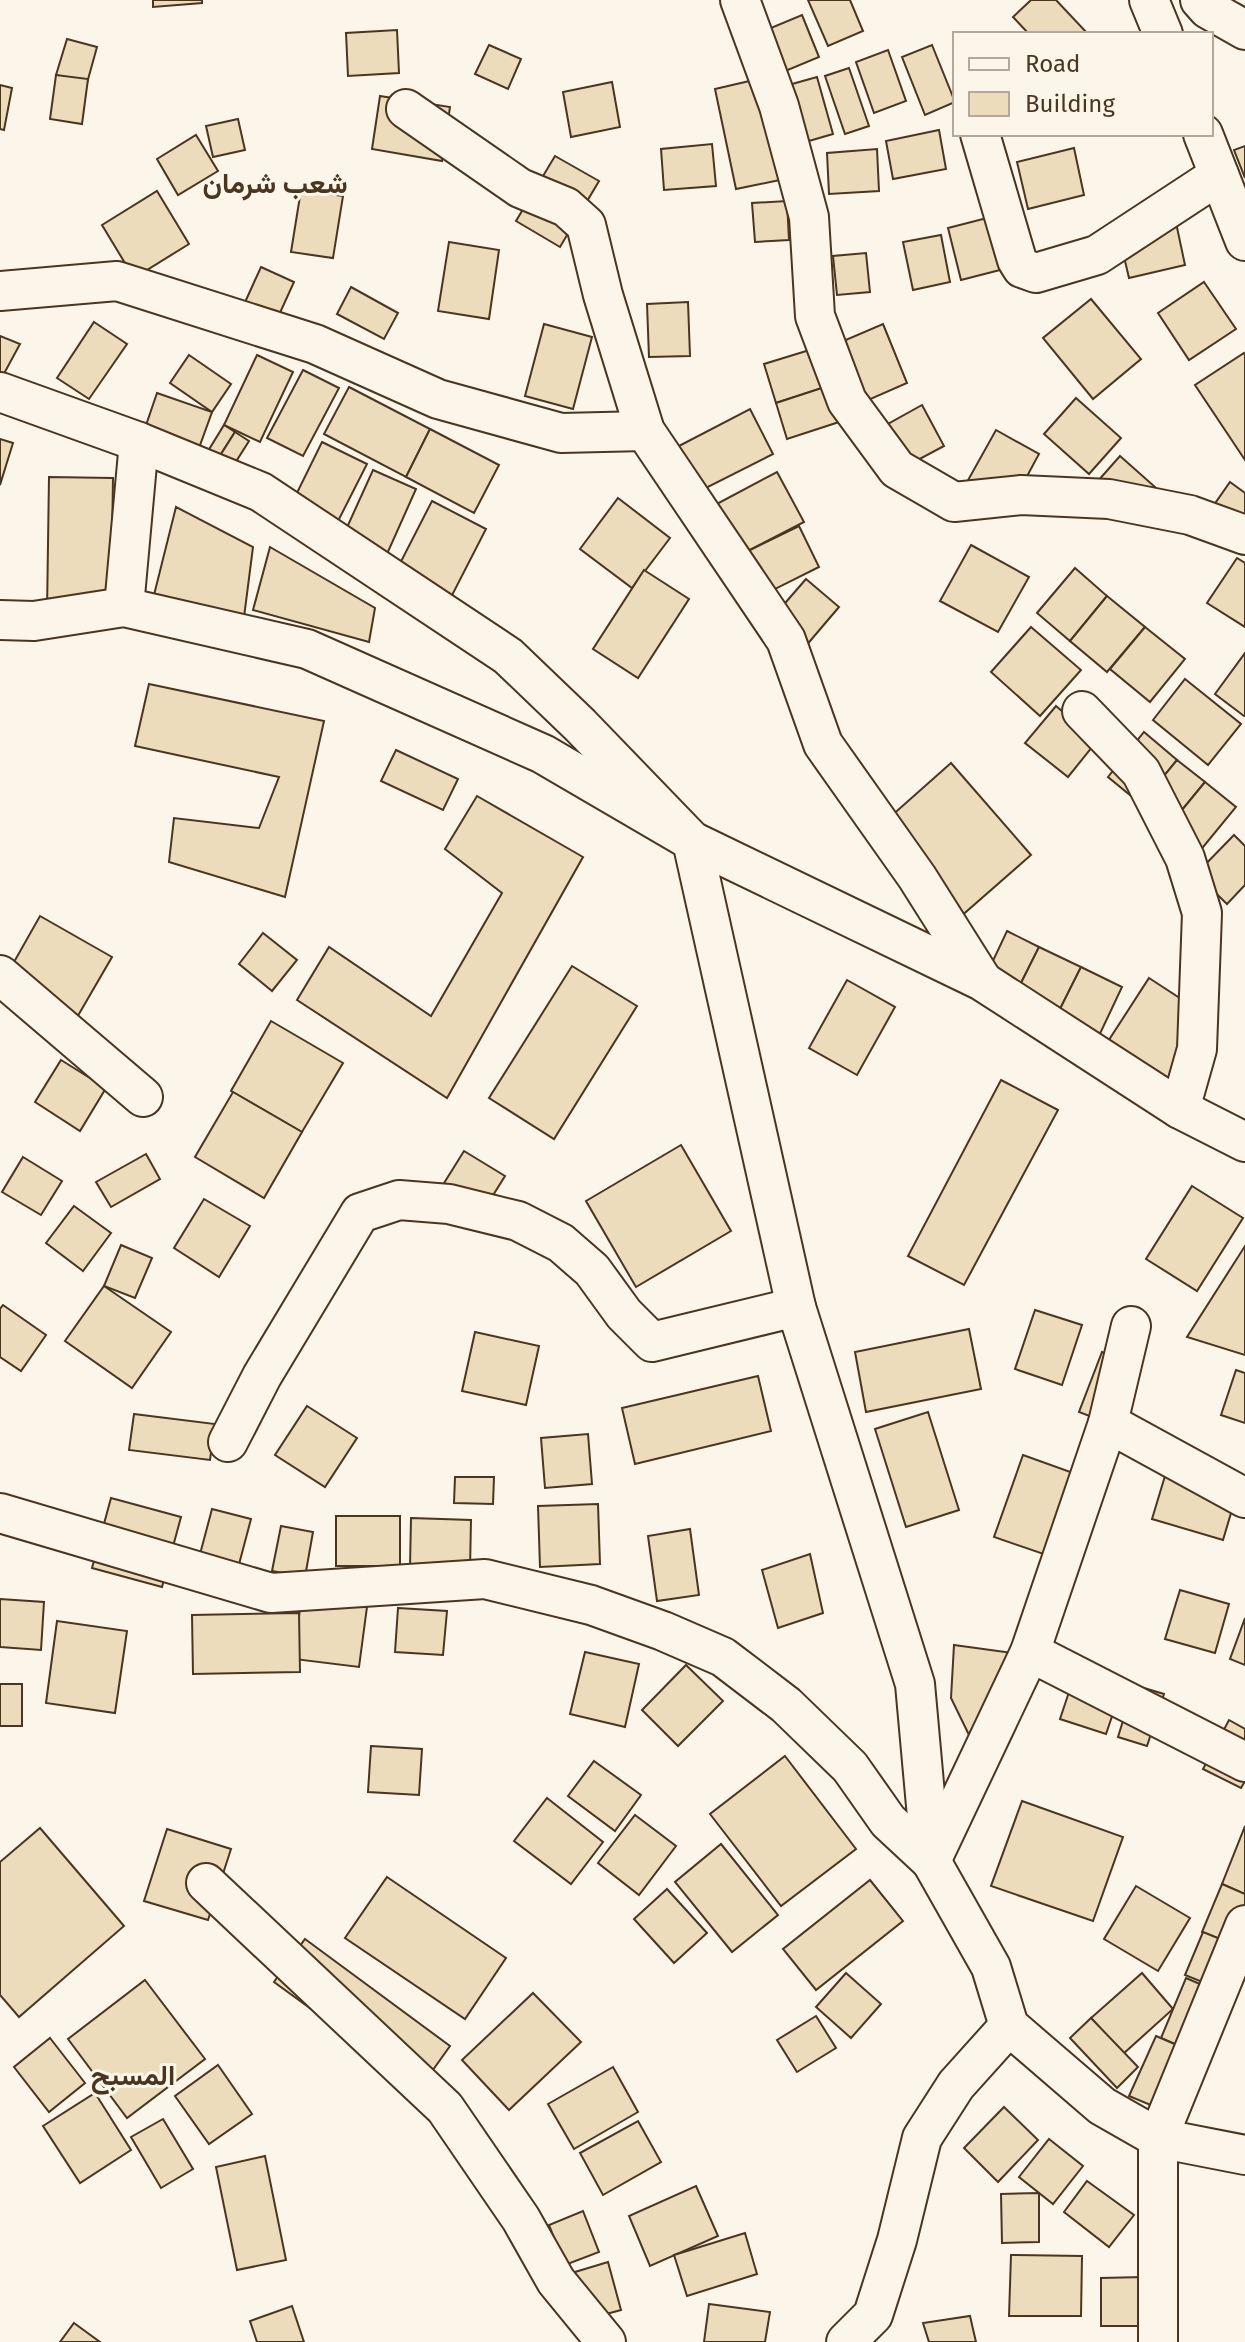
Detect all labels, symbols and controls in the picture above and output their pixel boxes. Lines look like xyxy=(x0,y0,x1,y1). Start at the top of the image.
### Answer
legend xyxy=(953,32,1213,136)
text: Road xyxy=(1025,50,1080,78)
text: Building xyxy=(1025,90,1115,118)
district label: شعب شرمان xyxy=(203,167,347,201)
district label: المسبح xyxy=(91,2059,175,2095)

